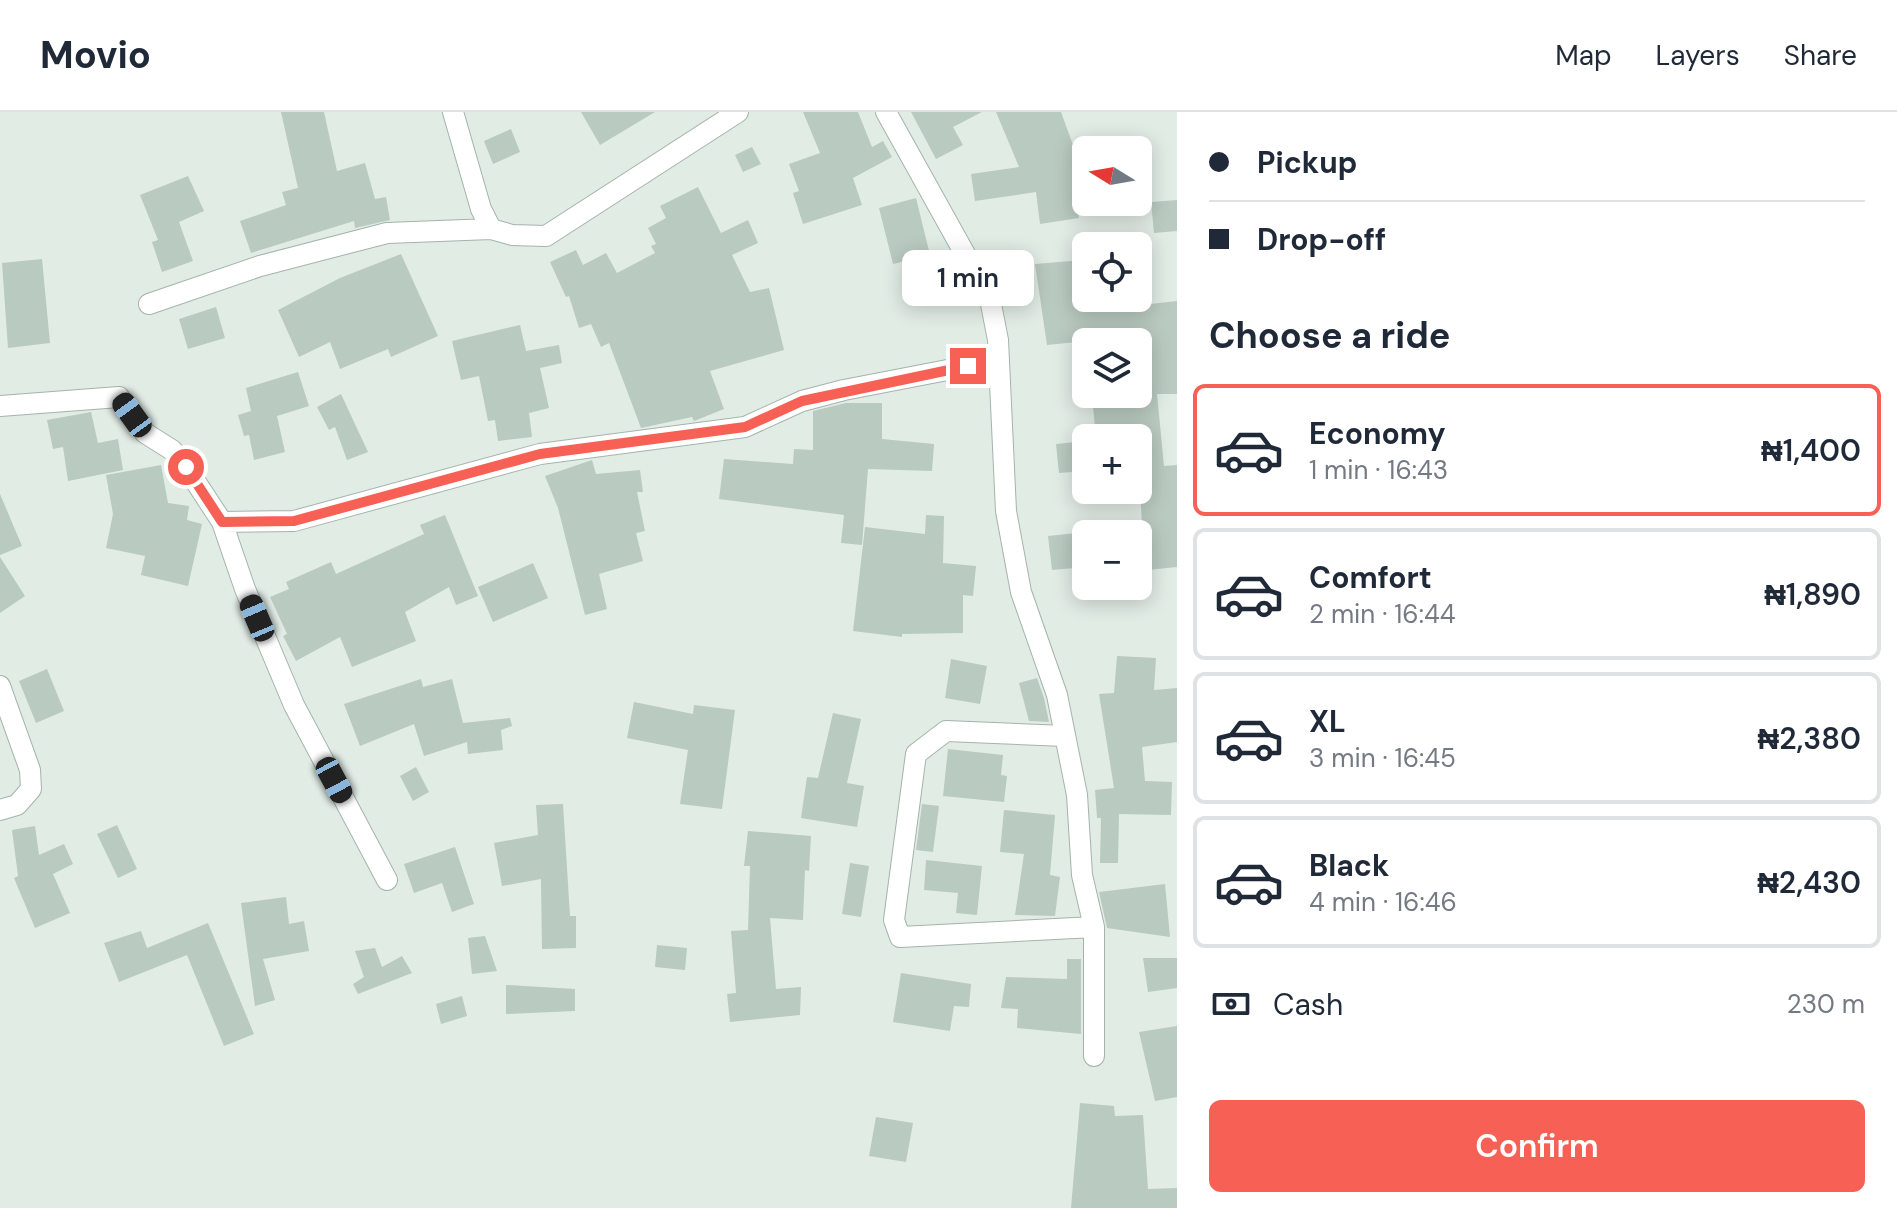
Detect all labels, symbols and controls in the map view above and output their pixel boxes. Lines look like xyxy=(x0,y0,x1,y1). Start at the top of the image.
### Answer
text: Movio xyxy=(40,30,151,80)
text: Map xyxy=(1555,37,1612,74)
text: Layers xyxy=(1656,37,1740,74)
text: Share xyxy=(1784,37,1857,74)
north arrow xyxy=(1072,136,1152,216)
map controls xyxy=(1072,136,1152,600)
text: Pickup xyxy=(1257,143,1357,182)
text: Drop-off xyxy=(1257,220,1386,259)
button: locate xyxy=(1072,232,1152,312)
callout: 1 min xyxy=(902,250,1034,306)
text: 1 min xyxy=(937,261,999,295)
text: Choose a ride xyxy=(1209,312,1450,359)
button: layers xyxy=(1072,328,1152,408)
route end xyxy=(950,348,986,384)
car xyxy=(108,389,156,441)
icon: car xyxy=(1213,414,1285,486)
text: Economy xyxy=(1309,414,1446,453)
button: + xyxy=(1072,424,1152,504)
text: ₦1,400 xyxy=(1761,431,1861,470)
route start xyxy=(168,449,204,485)
text: 1 min · 16:43 xyxy=(1309,453,1448,487)
button: − xyxy=(1072,520,1152,600)
icon: car xyxy=(1213,558,1285,630)
text: Comfort xyxy=(1309,558,1432,597)
text: ₦1,890 xyxy=(1764,575,1861,614)
car xyxy=(237,591,277,645)
text: 2 min · 16:44 xyxy=(1309,597,1455,631)
icon: car xyxy=(1213,702,1285,774)
text: XL xyxy=(1309,702,1346,741)
text: ₦2,380 xyxy=(1758,719,1861,758)
text: 3 min · 16:45 xyxy=(1309,741,1456,775)
car xyxy=(312,753,356,807)
icon: car xyxy=(1213,846,1285,918)
text: Black xyxy=(1309,846,1389,885)
text: ₦2,430 xyxy=(1757,863,1861,902)
text: 4 min · 16:46 xyxy=(1309,885,1457,919)
icon: cash xyxy=(1209,982,1253,1026)
text: Cash xyxy=(1273,985,1343,1024)
text: 230 m xyxy=(1787,987,1865,1021)
button: Confirm xyxy=(1209,1100,1865,1192)

